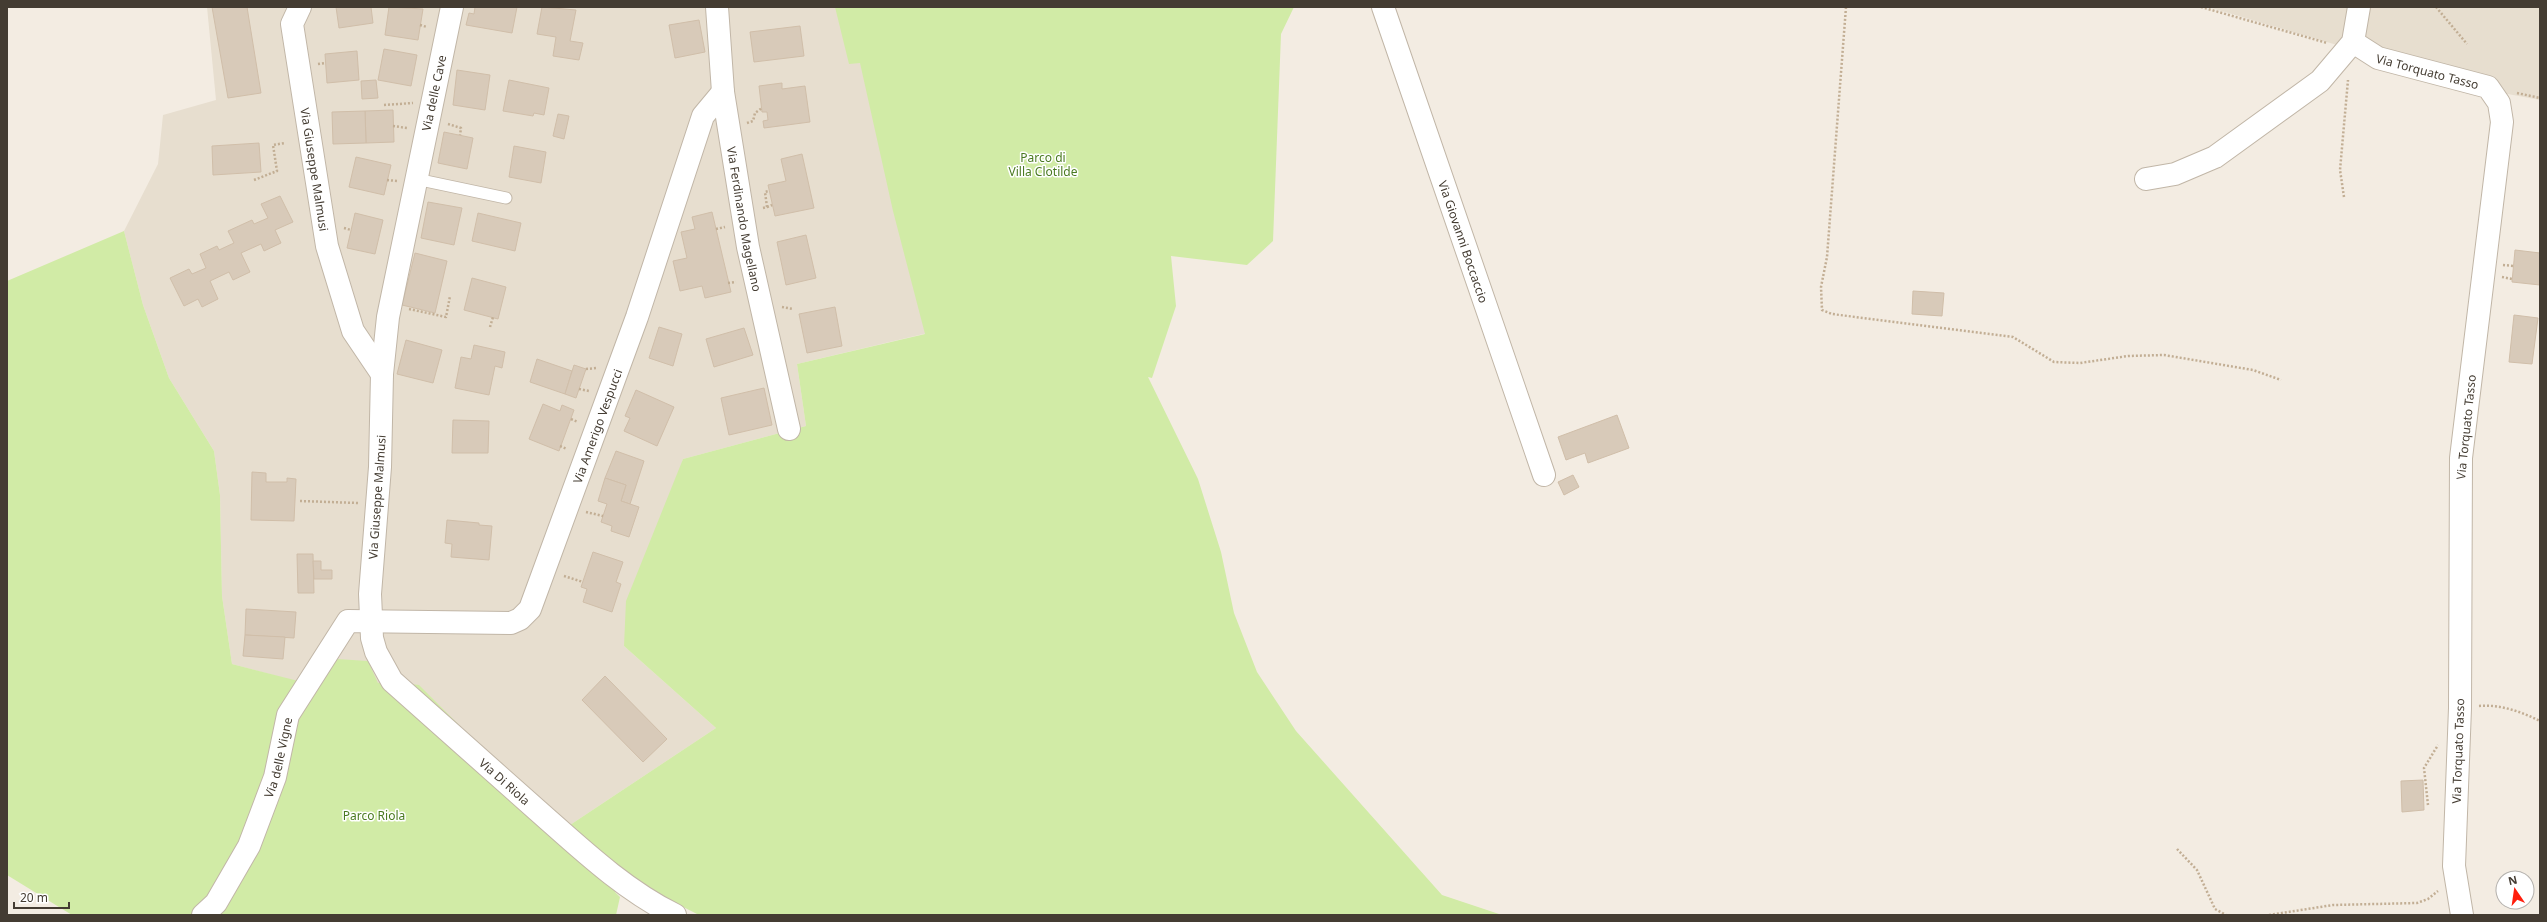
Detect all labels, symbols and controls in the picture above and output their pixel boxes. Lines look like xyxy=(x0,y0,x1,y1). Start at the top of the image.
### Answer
street label: Via Torquato Tasso xyxy=(2374,49,2481,93)
street label: Via delle Cave xyxy=(418,53,450,133)
street label: Via Giuseppe Malmusi xyxy=(297,106,333,232)
street label: Via Ferdinando Magellano xyxy=(723,145,766,293)
park label: Parco di Villa Clotilde xyxy=(1009,149,1078,180)
street label: Via Giovanni Boccaccio xyxy=(1435,178,1493,305)
street label: Via Amerigo Vespucci xyxy=(568,366,626,486)
street label: Via Torquato Tasso xyxy=(2452,374,2480,480)
street label: Via Giuseppe Malmusi xyxy=(364,434,390,560)
street label: Via Torquato Tasso xyxy=(2448,698,2468,804)
street label: Via delle Vigne xyxy=(259,715,296,800)
street label: Via Di Riola xyxy=(476,754,534,809)
park label: Parco Riola xyxy=(343,807,405,824)
north arrow xyxy=(2495,870,2535,910)
text: N xyxy=(2507,871,2519,888)
scale bar xyxy=(14,884,69,910)
text: 20 m xyxy=(20,889,48,906)

